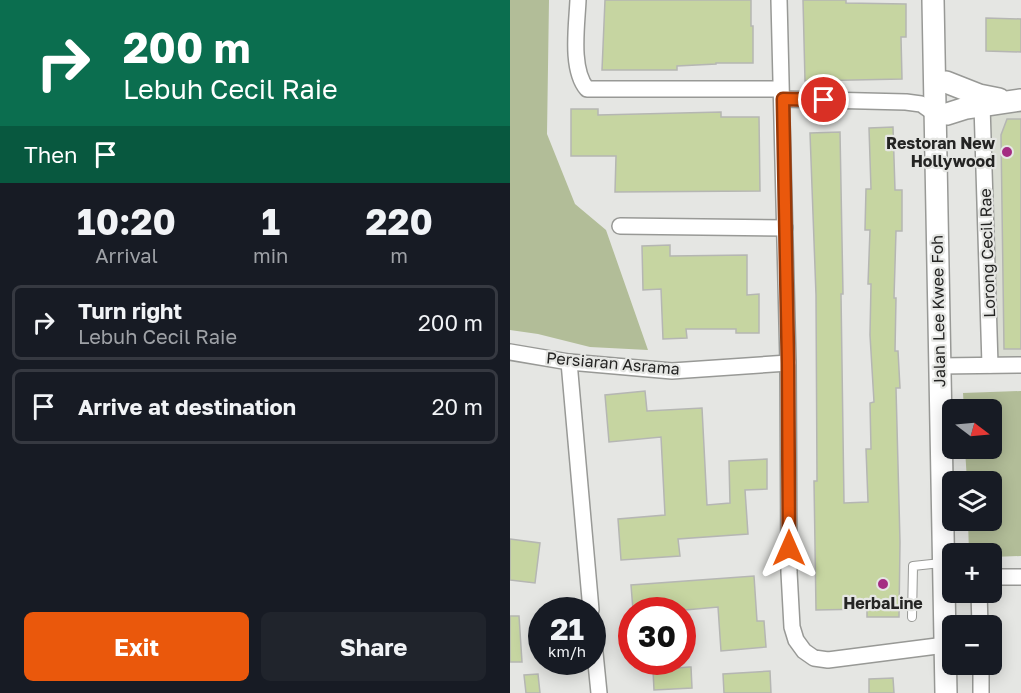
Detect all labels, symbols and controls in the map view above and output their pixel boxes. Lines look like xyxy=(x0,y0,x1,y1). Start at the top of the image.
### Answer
text: 200 m xyxy=(123,22,250,72)
icon: right xyxy=(24,24,102,102)
text: Lebuh Cecil Raie xyxy=(123,73,338,105)
pin xyxy=(798,74,849,125)
icon: arrive xyxy=(807,83,840,116)
place label: Restoran New Hollywood xyxy=(886,133,996,171)
icon: arrive xyxy=(89,138,122,171)
text: Then xyxy=(24,141,77,168)
marker: Restoran New Hollywood xyxy=(1000,145,1014,159)
street label: Lorong Cecil Rae xyxy=(975,188,999,318)
text: 10:20 xyxy=(77,200,176,243)
text: 1 xyxy=(261,200,280,243)
text: 220 xyxy=(366,200,433,243)
street label: Jalan Lee Kwee Foh xyxy=(927,235,949,387)
text: Arrival xyxy=(95,243,158,267)
text: min xyxy=(253,243,288,267)
text: m xyxy=(390,243,408,267)
text: Turn right xyxy=(78,297,182,324)
icon: right xyxy=(27,306,60,339)
text: 200 m xyxy=(418,309,483,336)
text: Lebuh Cecil Raie xyxy=(78,324,237,348)
street label: Persiaran Asrama xyxy=(545,347,681,379)
icon: arrive xyxy=(27,390,60,423)
text: Arrive at destination xyxy=(78,393,296,420)
text: 20 m xyxy=(432,393,483,420)
north arrow xyxy=(942,399,1002,459)
map controls xyxy=(942,399,1002,675)
button: layers xyxy=(942,471,1002,531)
position arrow xyxy=(757,516,821,580)
button: + xyxy=(942,543,1002,603)
marker: HerbaLine xyxy=(876,577,890,591)
place label: HerbaLine xyxy=(843,593,923,613)
speed limit sign: 30 xyxy=(618,597,696,675)
text: 21 xyxy=(550,611,584,647)
button: Exit xyxy=(24,612,249,681)
button: Share xyxy=(261,612,486,681)
button: − xyxy=(942,615,1002,675)
text: km/h xyxy=(548,642,586,660)

